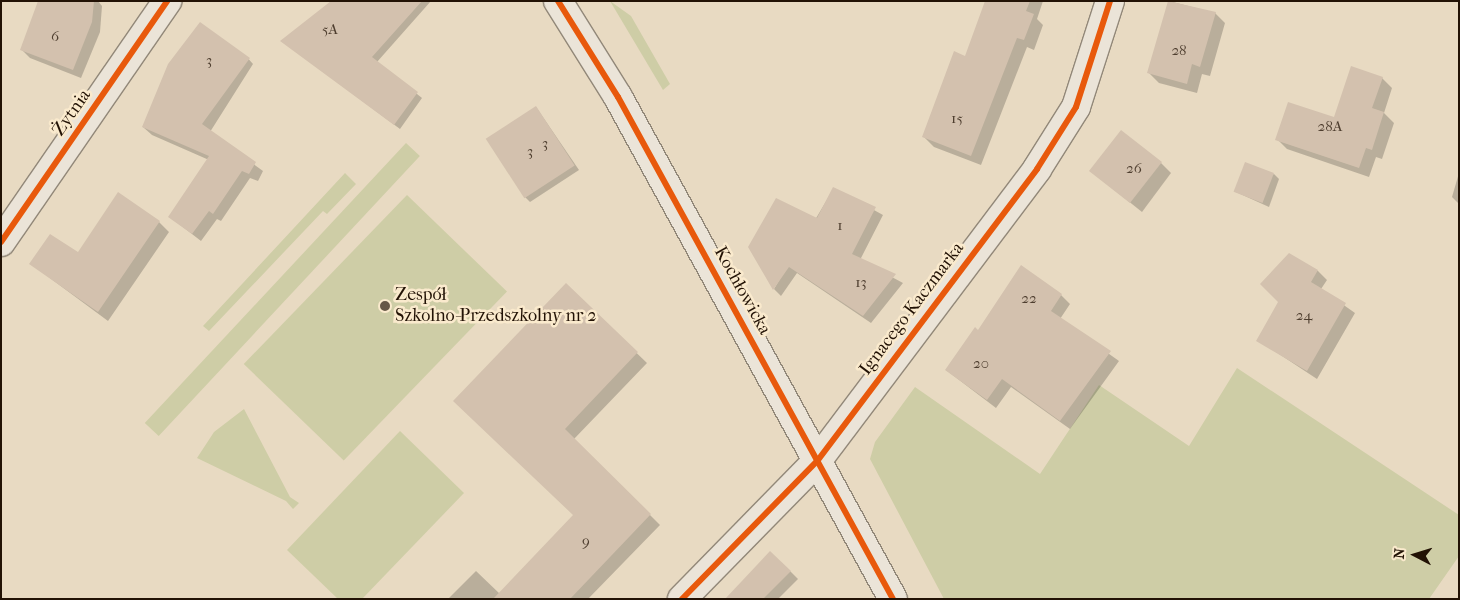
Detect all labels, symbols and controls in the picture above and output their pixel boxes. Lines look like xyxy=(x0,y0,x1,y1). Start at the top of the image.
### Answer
house number: 5A xyxy=(322,21,338,39)
house number: 6 xyxy=(51,28,59,46)
house number: 28 xyxy=(1171,42,1187,60)
house number: 3 xyxy=(206,52,212,70)
street label: Żytnia xyxy=(48,86,96,140)
house number: 15 xyxy=(951,110,963,128)
house number: 28A xyxy=(1318,118,1342,136)
house number: 3 xyxy=(542,135,548,153)
house number: 3 xyxy=(527,143,533,161)
house number: 26 xyxy=(1126,160,1142,178)
house number: 1 xyxy=(837,217,843,235)
street label: Ignacego Kaczmarka xyxy=(855,238,969,380)
street label: Kochłowicka xyxy=(709,243,775,339)
house number: 13 xyxy=(855,274,867,292)
place label: Zespół Szkolno-Przedszkolny nr 2 xyxy=(395,285,597,328)
house number: 22 xyxy=(1021,290,1037,308)
marker: Zespół Szkolno-Przedszkolny nr 2 xyxy=(379,300,391,312)
house number: 24 xyxy=(1296,307,1312,325)
house number: 20 xyxy=(973,355,989,373)
north arrow xyxy=(1390,530,1440,580)
house number: 9 xyxy=(582,533,590,551)
text: N xyxy=(1391,548,1408,560)

